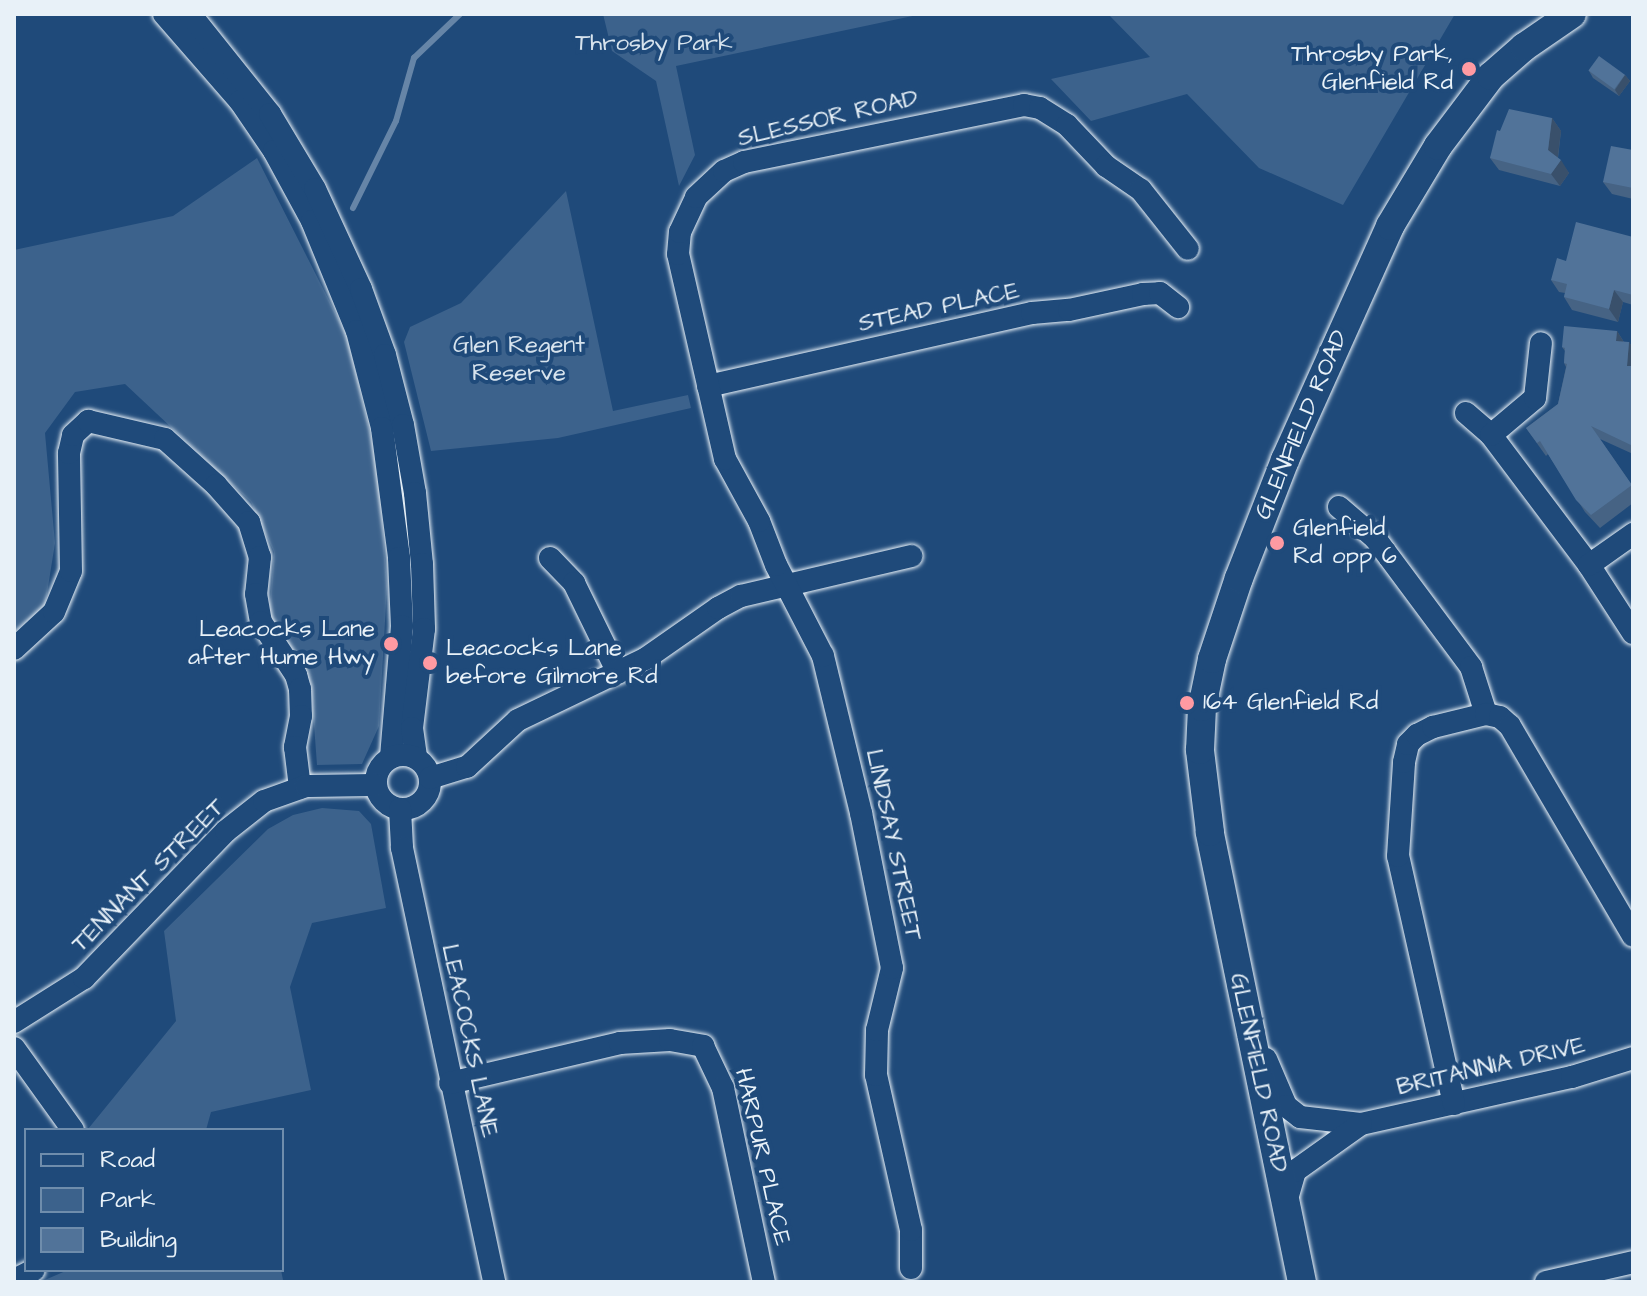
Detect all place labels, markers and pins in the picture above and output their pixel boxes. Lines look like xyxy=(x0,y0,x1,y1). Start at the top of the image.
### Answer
place label: Throsby Park, Glenfield Rd xyxy=(1291,41,1453,97)
marker: Throsby Park, Glenfield Rd xyxy=(1460,60,1478,78)
place label: Glenfield Rd opp 6 xyxy=(1293,515,1397,571)
marker: Glenfield Rd opp 6 xyxy=(1268,534,1286,552)
place label: Leacocks Lane after Hume Hwy xyxy=(188,616,375,672)
marker: Leacocks Lane after Hume Hwy xyxy=(382,635,400,653)
place label: Leacocks Lane before Gilmore Rd xyxy=(446,635,658,691)
marker: Leacocks Lane before Gilmore Rd xyxy=(421,654,439,672)
place label: 164 Glenfield Rd xyxy=(1203,689,1378,717)
marker: 164 Glenfield Rd xyxy=(1178,694,1196,712)

